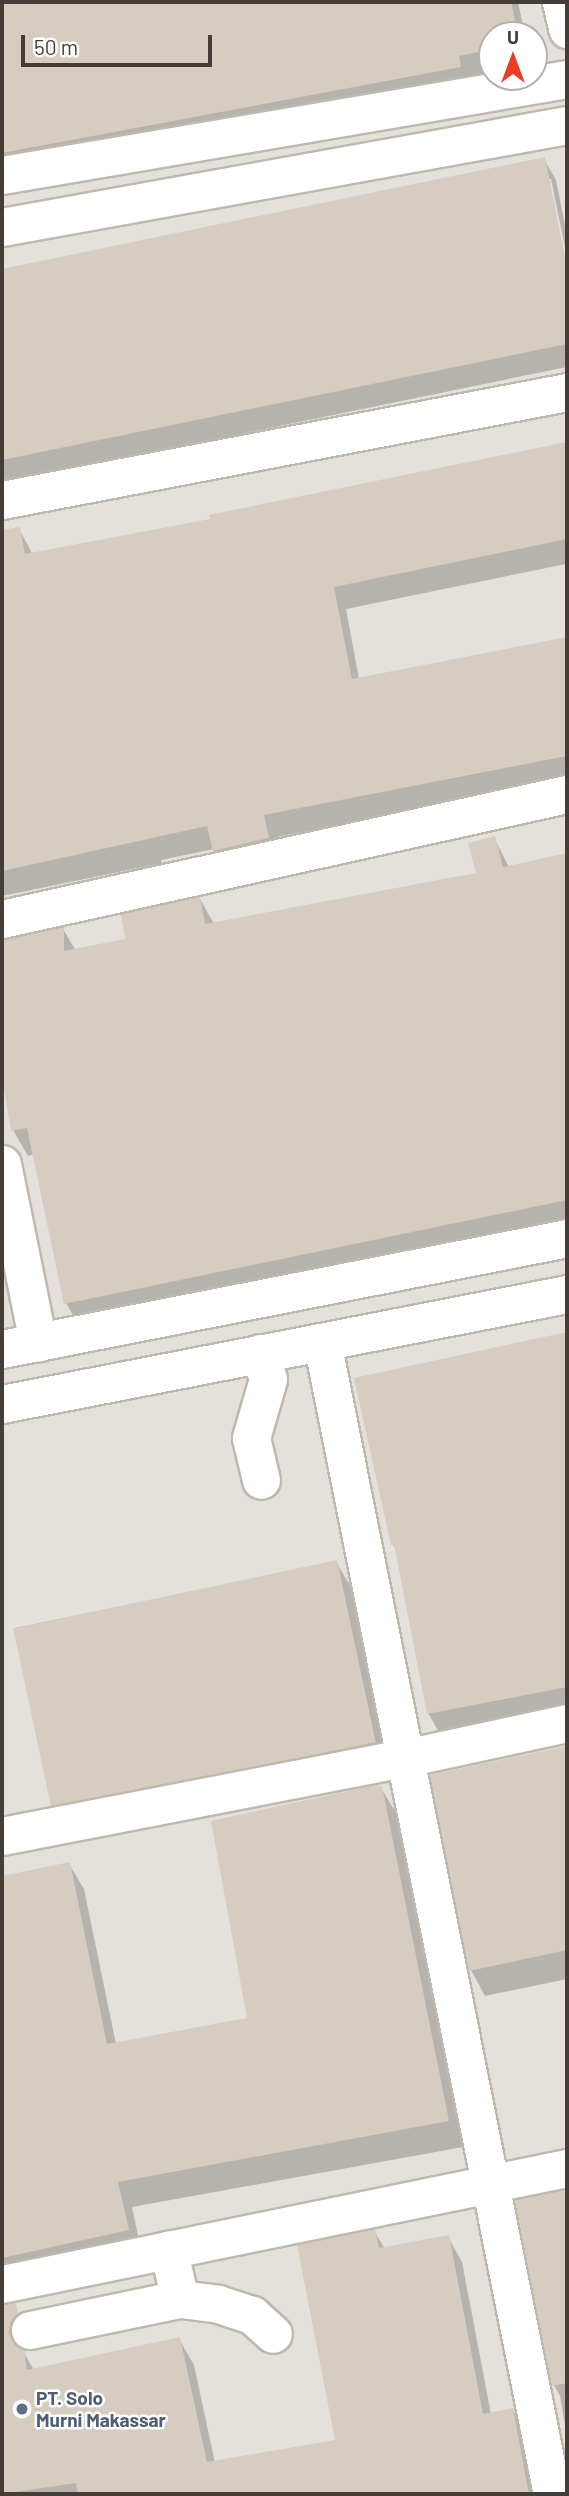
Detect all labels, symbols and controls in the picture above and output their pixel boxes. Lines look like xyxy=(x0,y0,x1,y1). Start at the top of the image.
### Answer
scale bar xyxy=(24,21,215,65)
north arrow xyxy=(478,21,548,91)
text: U xyxy=(507,25,519,48)
text: 50 m xyxy=(34,34,78,59)
place label: PT. Solo Murni Makassar xyxy=(36,2387,166,2431)
marker: PT. Solo Murni Makassar xyxy=(14,2401,30,2417)

